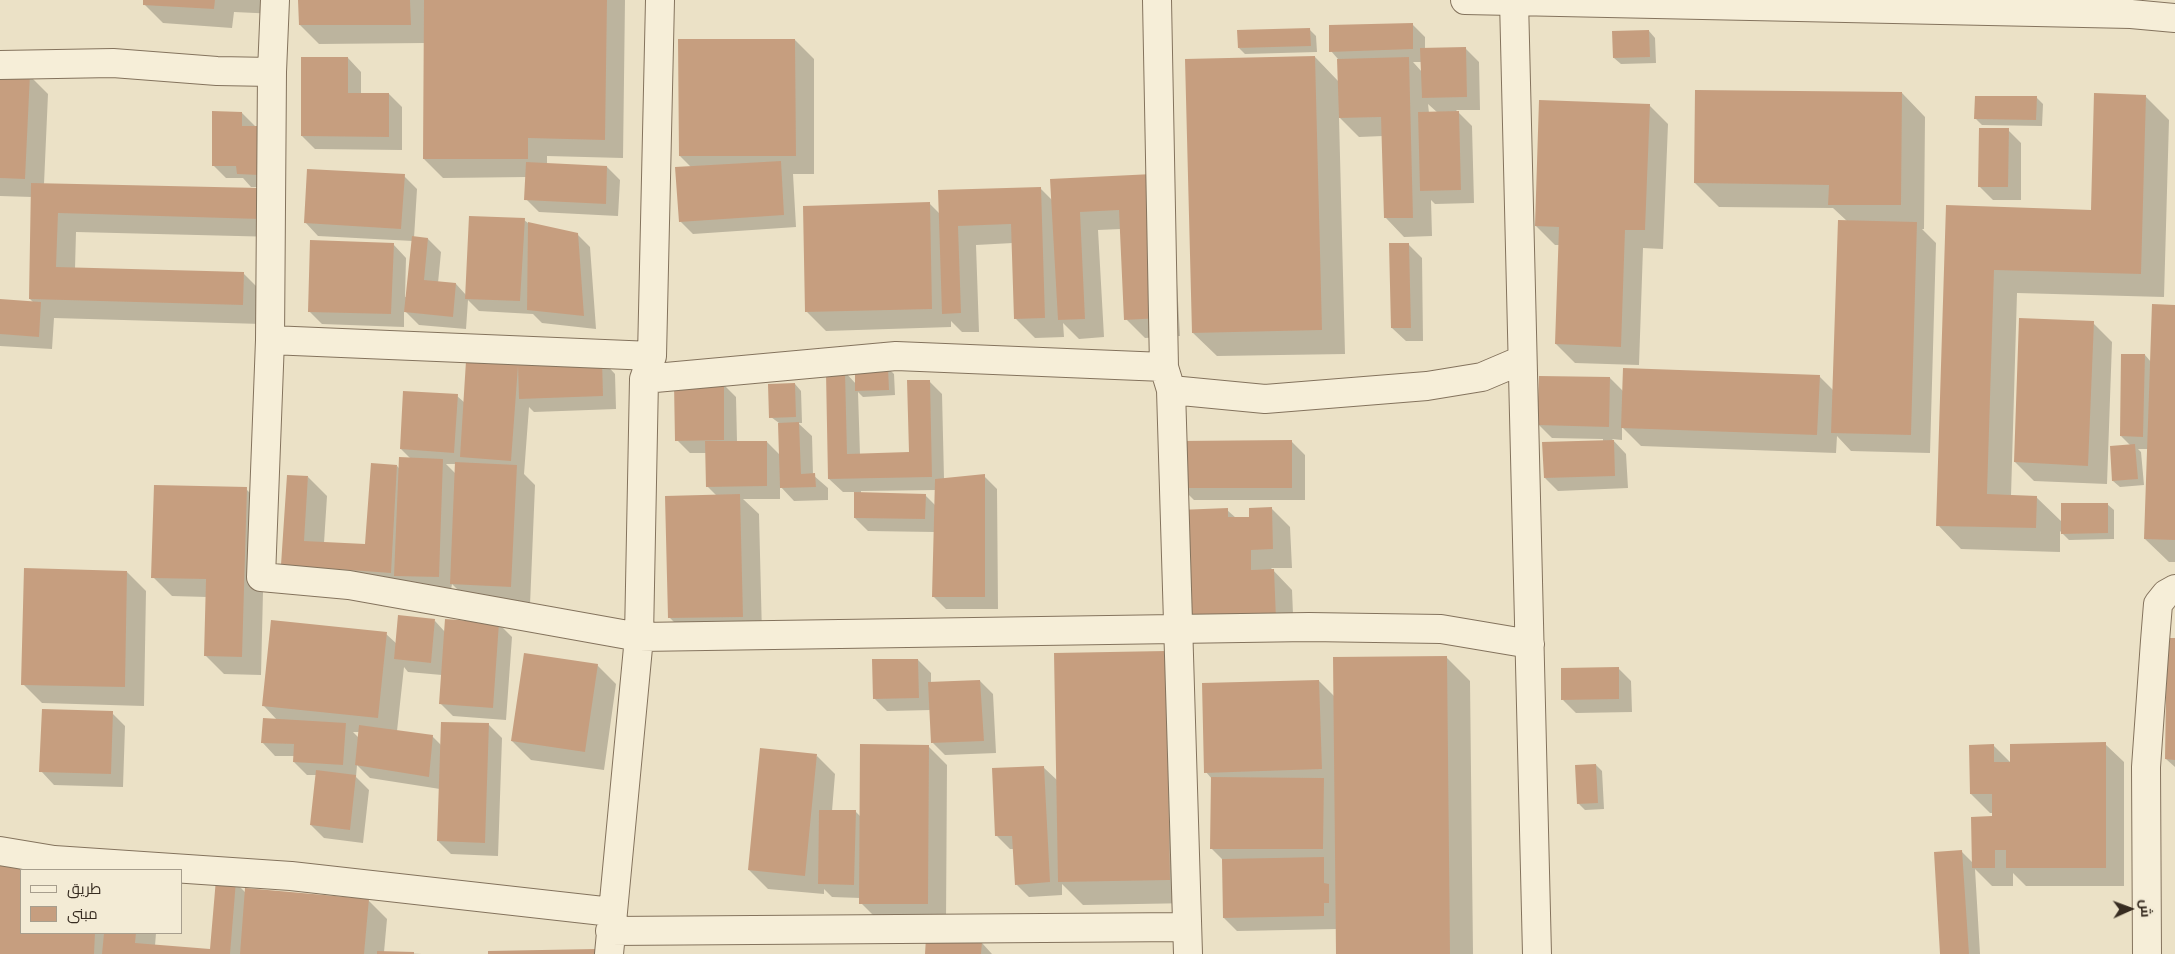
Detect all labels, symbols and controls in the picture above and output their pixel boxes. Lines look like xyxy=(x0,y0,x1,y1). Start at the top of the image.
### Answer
legend xyxy=(20,869,182,934)
text: طريق xyxy=(67,881,101,897)
north arrow xyxy=(2105,884,2155,934)
text: ش xyxy=(2138,899,2153,918)
text: مبنى xyxy=(67,906,98,922)

